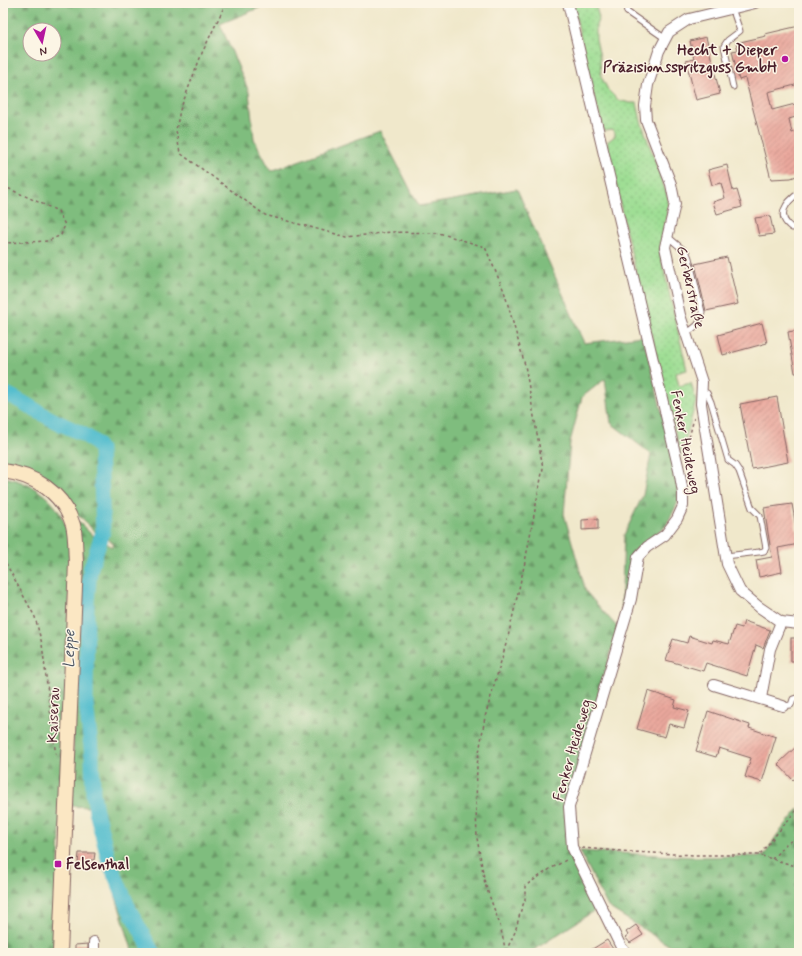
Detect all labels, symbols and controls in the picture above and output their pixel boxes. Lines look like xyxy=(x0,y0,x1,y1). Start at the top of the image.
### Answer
north arrow xyxy=(22,22,62,62)
place label: Hecht + Dieper Präzisionsspritzguss GmbH xyxy=(603,41,778,79)
text: N xyxy=(39,43,48,58)
marker: Hecht + Dieper Präzisionsspritzguss GmbH xyxy=(780,54,790,64)
street label: Gerberstraße xyxy=(671,244,709,331)
street label: Fenker Heideweg xyxy=(664,389,705,496)
water label: Leppe xyxy=(59,629,80,668)
street label: Kaiserau xyxy=(43,687,65,743)
street label: Fenker Heideweg xyxy=(549,697,598,804)
place label: Felsenthal xyxy=(66,855,129,875)
marker: Felsenthal xyxy=(53,859,63,869)

